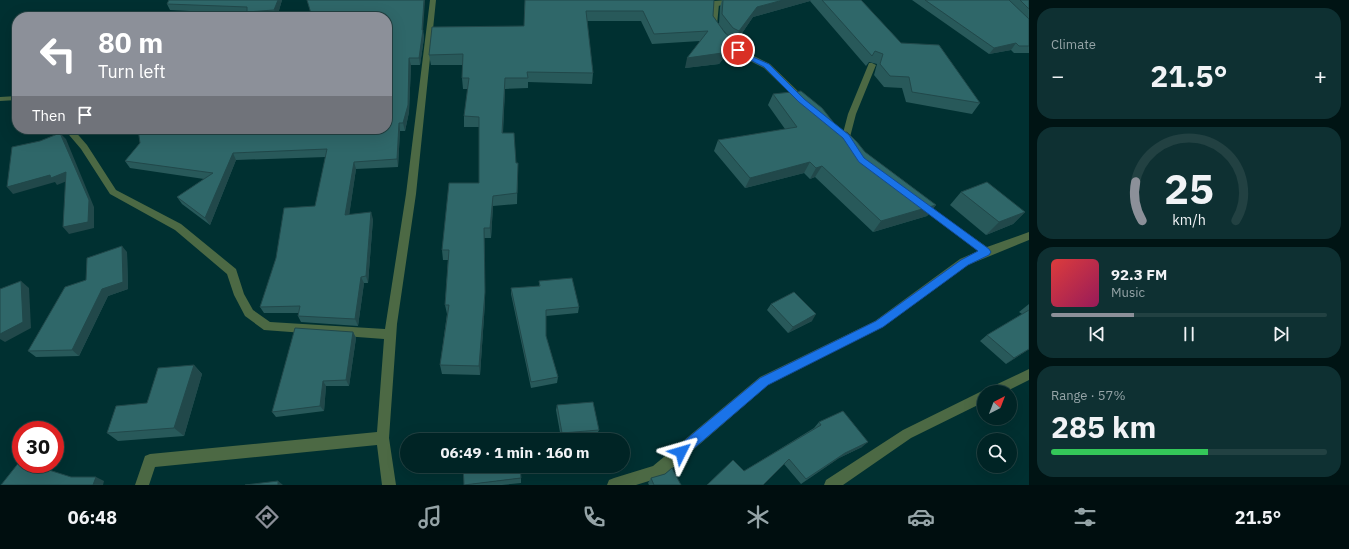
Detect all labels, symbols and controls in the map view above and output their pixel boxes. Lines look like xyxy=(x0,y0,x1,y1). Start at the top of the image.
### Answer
text: 80 m xyxy=(98,24,163,61)
icon: left xyxy=(32,28,84,80)
pin xyxy=(721,33,755,67)
text: Climate xyxy=(1051,36,1096,53)
icon: arrive xyxy=(727,39,749,61)
text: 21.5° xyxy=(1150,56,1228,95)
text: Turn left xyxy=(98,60,166,83)
text: − xyxy=(1051,61,1064,90)
text: + xyxy=(1314,61,1327,90)
icon: arrive xyxy=(74,104,96,126)
text: Then xyxy=(32,106,66,125)
text: 25 xyxy=(1164,161,1214,215)
text: km/h xyxy=(1172,209,1206,228)
text: 92.3 FM xyxy=(1111,265,1167,284)
text: Music xyxy=(1111,284,1145,301)
icon: previous xyxy=(1086,323,1108,345)
icon: pause xyxy=(1178,323,1200,345)
icon: next xyxy=(1270,323,1292,345)
north arrow xyxy=(977,385,1017,425)
map controls xyxy=(977,385,1017,473)
text: Range · 57% xyxy=(1051,387,1125,404)
text: 285 km xyxy=(1051,407,1156,446)
speed limit sign: 30 xyxy=(12,421,64,473)
position arrow xyxy=(660,431,702,473)
button: search xyxy=(977,433,1017,473)
text: 06:49 · 1 min · 160 m xyxy=(441,443,589,462)
icon: directions xyxy=(253,503,281,531)
icon: music xyxy=(416,503,444,531)
icon: phone xyxy=(580,503,608,531)
icon: climate xyxy=(744,503,772,531)
icon: car xyxy=(907,503,935,531)
icon: filters xyxy=(1071,503,1099,531)
text: 06:48 xyxy=(68,506,117,529)
text: 21.5° xyxy=(1235,506,1281,529)

